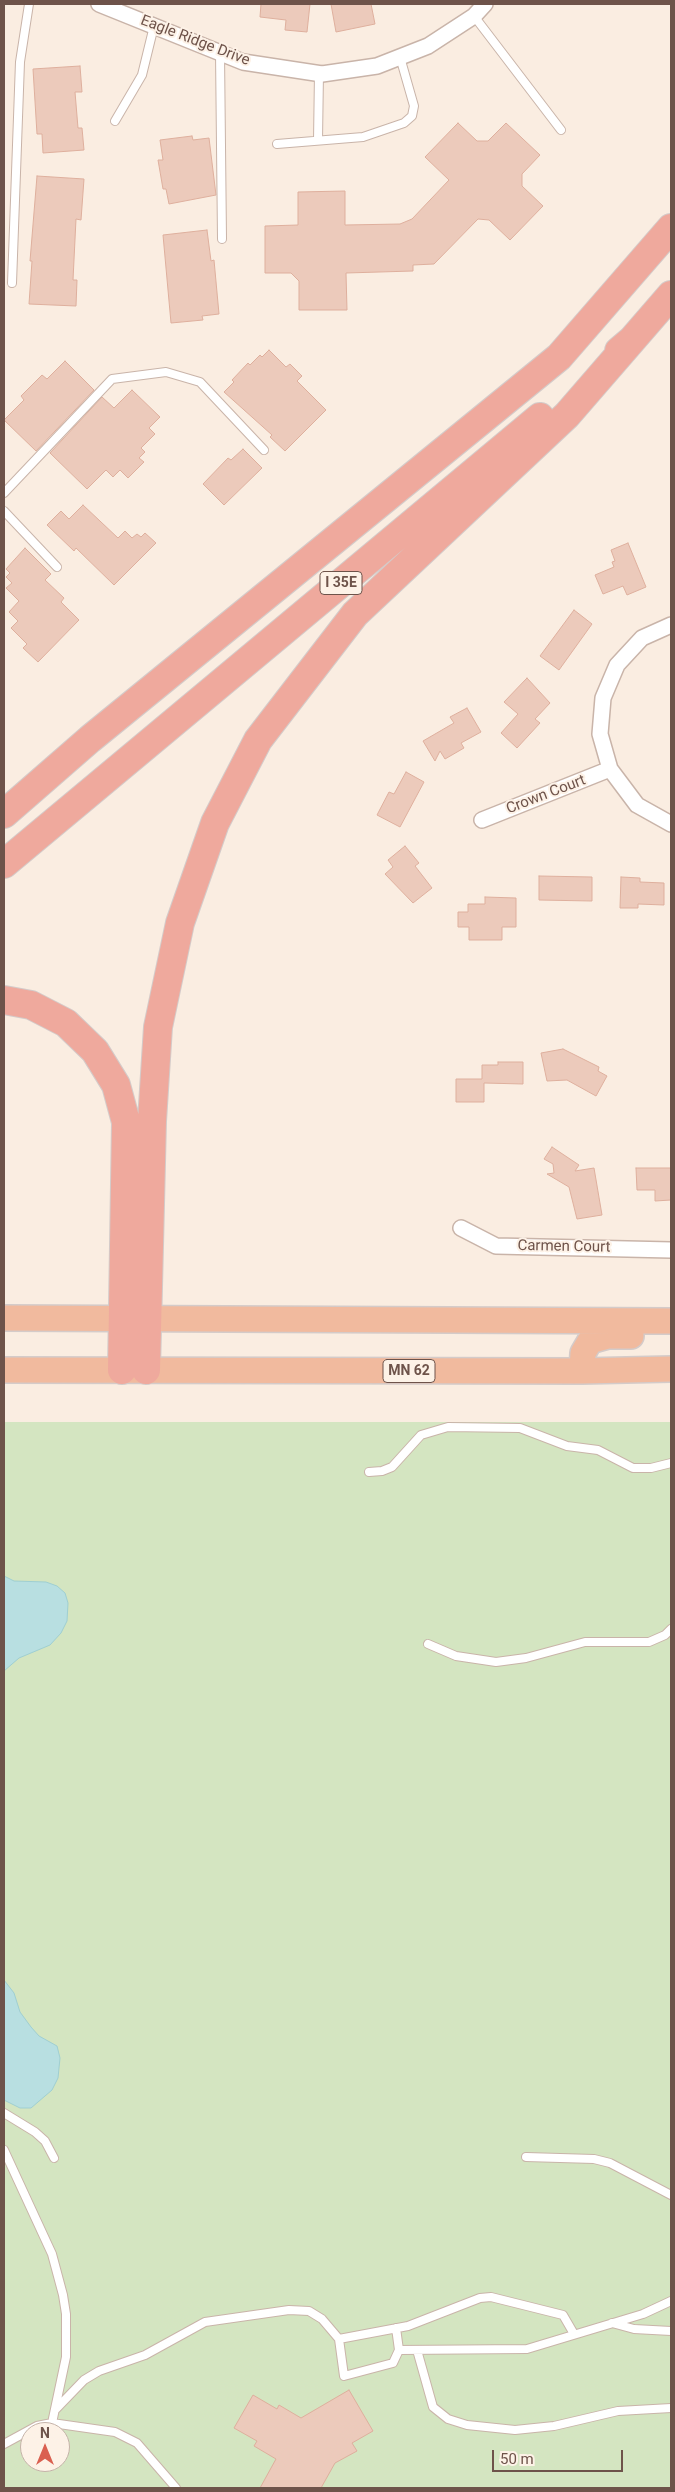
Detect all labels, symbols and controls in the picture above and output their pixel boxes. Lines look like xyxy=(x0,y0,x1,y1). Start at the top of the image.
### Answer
street label: Eagle Ridge Drive xyxy=(138,12,252,70)
road number: I 35E xyxy=(320,572,362,594)
street label: Crown Court xyxy=(504,772,588,818)
street label: Carmen Court xyxy=(517,1237,611,1257)
road number: MN 62 xyxy=(383,1360,435,1382)
north arrow xyxy=(20,2422,70,2472)
text: N xyxy=(40,2425,50,2441)
scale bar xyxy=(495,2440,626,2472)
text: 50 m xyxy=(500,2450,534,2468)

